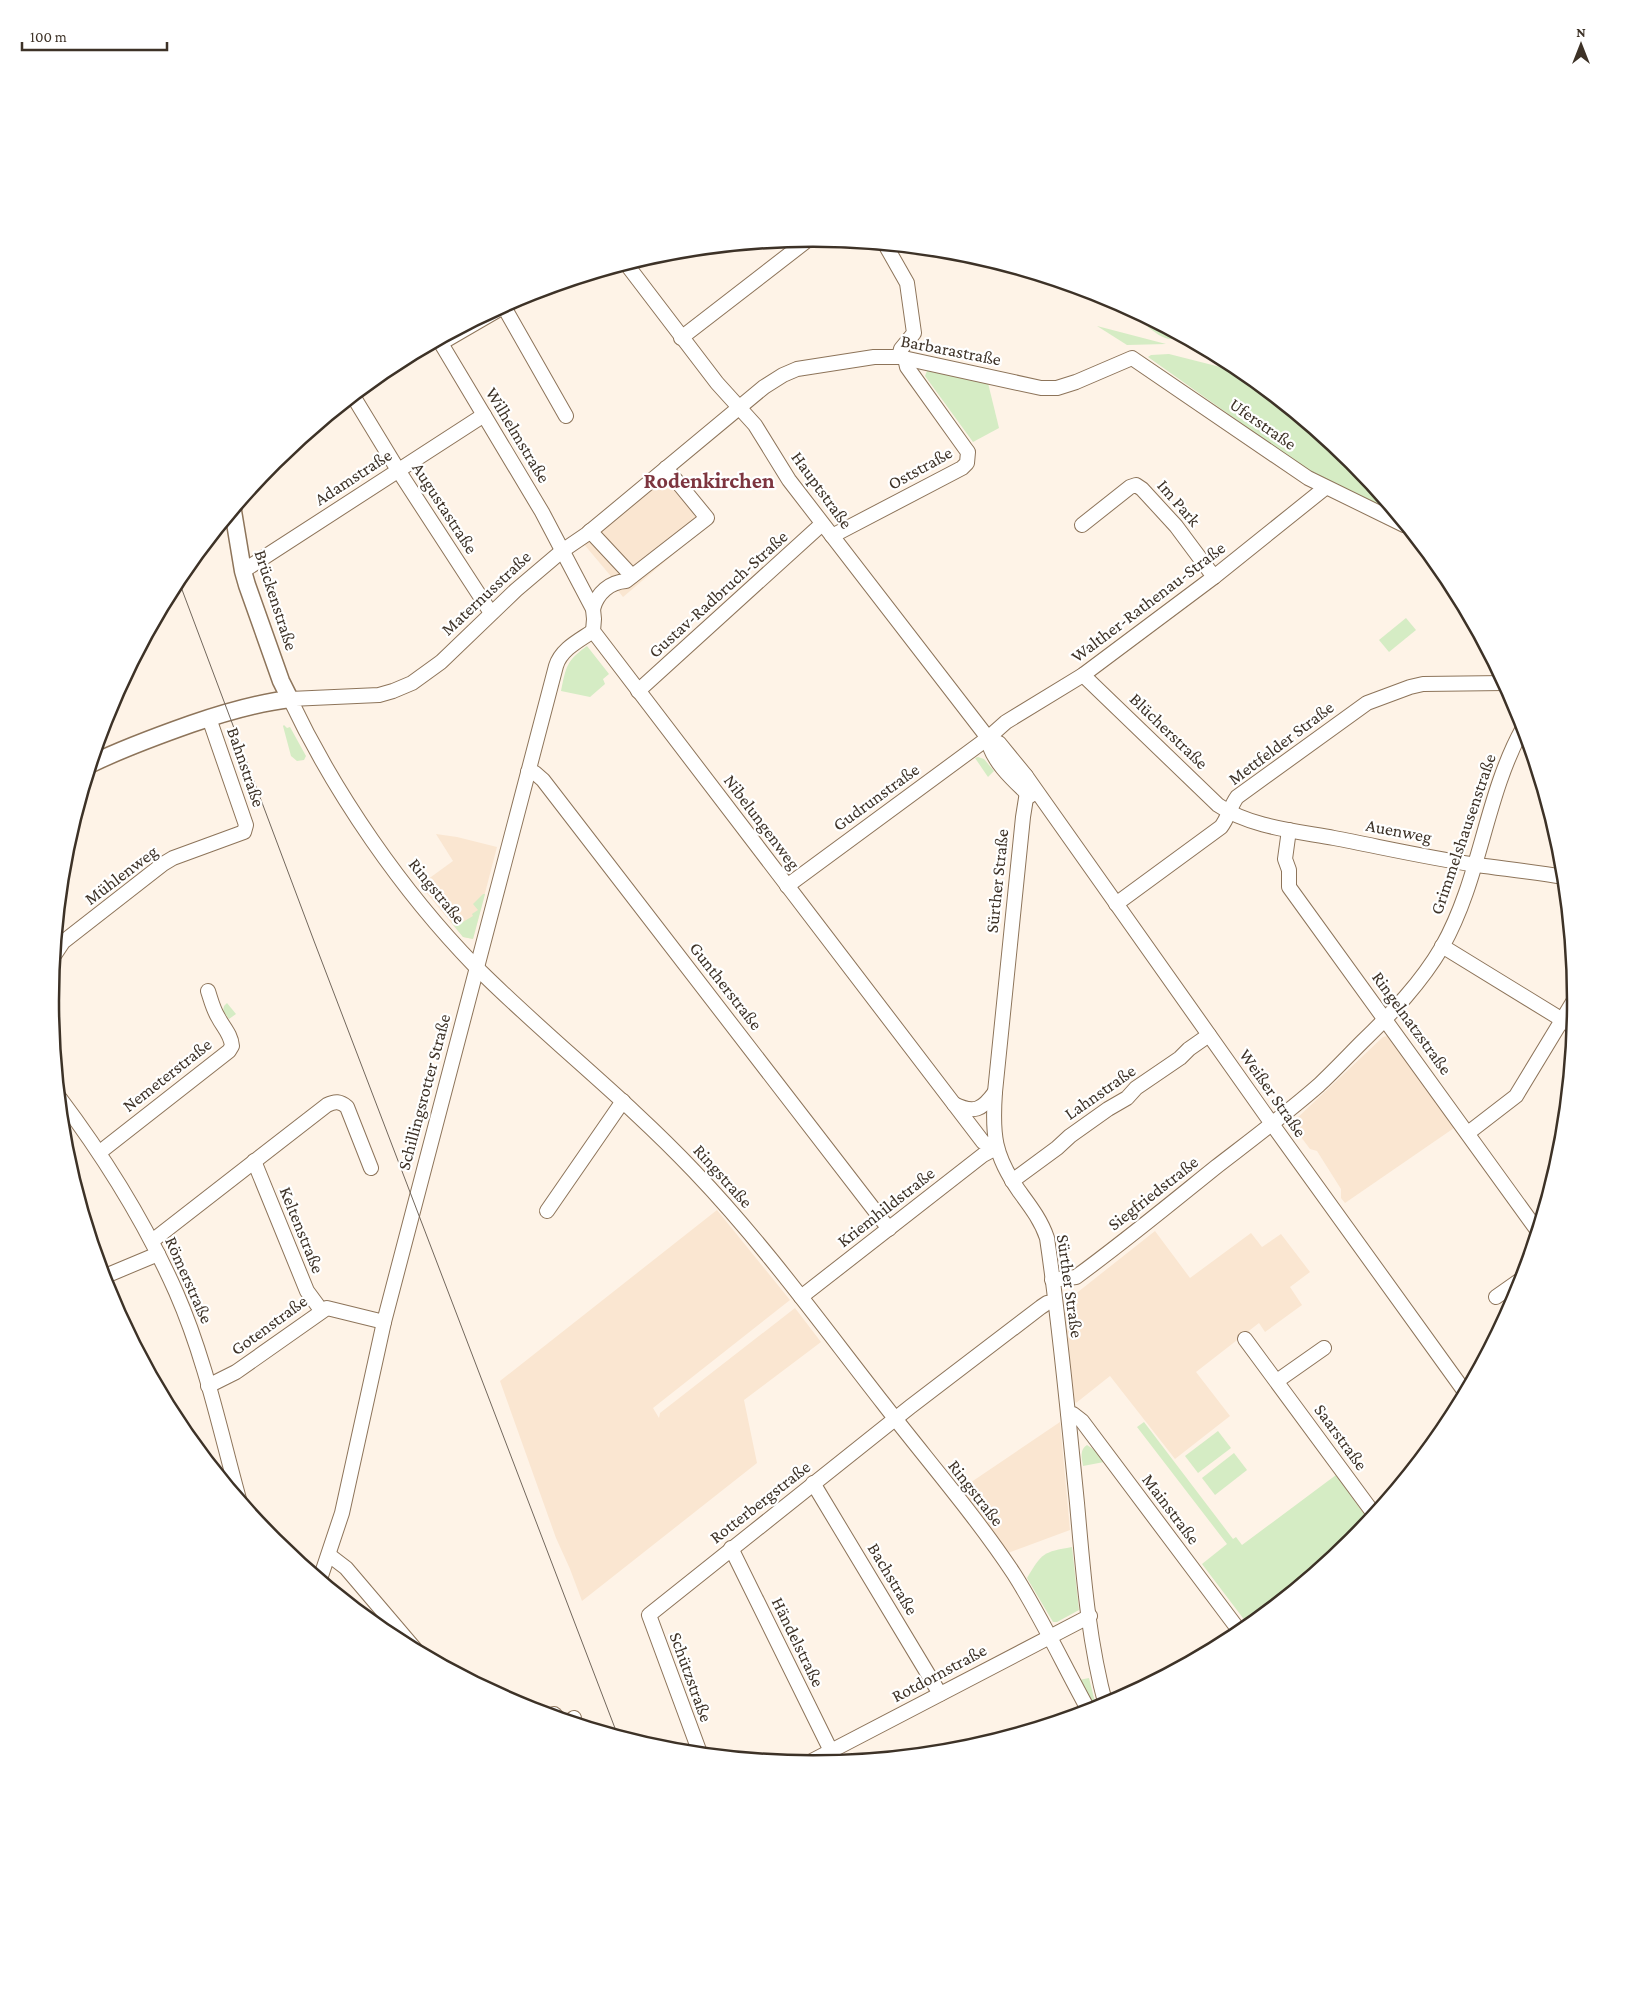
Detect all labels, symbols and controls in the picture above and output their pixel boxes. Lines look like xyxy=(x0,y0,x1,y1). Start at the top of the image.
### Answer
scale bar xyxy=(22,20,168,52)
north arrow xyxy=(1556,20,1606,70)
text: N xyxy=(1576,24,1586,40)
text: 100 m xyxy=(30,29,67,45)
street label: Barbarastraße xyxy=(899,330,1003,370)
street label: Wilhelmstraße xyxy=(482,384,554,486)
street label: Uferstraße xyxy=(1226,394,1300,454)
street label: Oststraße xyxy=(884,442,956,494)
street label: Adamstraße xyxy=(311,445,395,509)
street label: Hauptstraße xyxy=(787,448,857,532)
street label: Augustastraße xyxy=(408,459,482,557)
district label: Rodenkirchen xyxy=(643,468,775,493)
street label: Im Park xyxy=(1153,476,1205,531)
street label: Gustav-Radbruch-Straße xyxy=(644,526,792,662)
street label: Walther-Rathenau-Straße xyxy=(1067,537,1229,666)
street label: Maternusstraße xyxy=(437,546,535,640)
street label: Brückenstraße xyxy=(250,547,302,653)
street label: Blücherstraße xyxy=(1126,689,1212,773)
street label: Mettfelder Straße xyxy=(1224,697,1338,789)
street label: Bahnstraße xyxy=(223,725,269,810)
street label: Grimmelshausenstraße xyxy=(1426,751,1500,917)
street label: Gudrunstraße xyxy=(829,759,923,835)
street label: Nibelungenweg xyxy=(720,771,804,874)
street label: Auenweg xyxy=(1364,815,1434,847)
street label: Sürther Straße xyxy=(982,828,1012,934)
street label: Mühlenweg xyxy=(81,841,162,909)
street label: Ringstraße xyxy=(405,854,469,928)
street label: Guntherstraße xyxy=(686,938,766,1034)
street label: Ringelnatzstraße xyxy=(1368,968,1456,1078)
street label: Schillingsrotter Straße xyxy=(394,1012,454,1172)
street label: Nemeterstraße xyxy=(119,1034,216,1116)
street label: Weißer Straße xyxy=(1235,1045,1311,1141)
street label: Lahnstraße xyxy=(1061,1060,1139,1124)
street label: Ringstraße xyxy=(689,1140,757,1212)
street label: Siegfriedstraße xyxy=(1104,1152,1202,1234)
street label: Kriemhildstraße xyxy=(833,1163,939,1251)
street label: Keltenstraße xyxy=(276,1184,328,1276)
street label: Sürther Straße xyxy=(1053,1233,1087,1339)
street label: Römerstraße xyxy=(161,1234,217,1326)
street label: Gotenstraße xyxy=(227,1291,311,1359)
street label: Saarstraße xyxy=(1310,1400,1372,1474)
street label: Ringstraße xyxy=(944,1456,1008,1530)
street label: Rotterbergstraße xyxy=(706,1457,814,1547)
street label: Mainstraße xyxy=(1138,1470,1204,1548)
street label: Bachstraße xyxy=(864,1539,922,1619)
street label: Händelstraße xyxy=(768,1594,828,1690)
street label: Schützstraße xyxy=(666,1629,716,1725)
street label: Rotdornstraße xyxy=(888,1640,990,1706)

